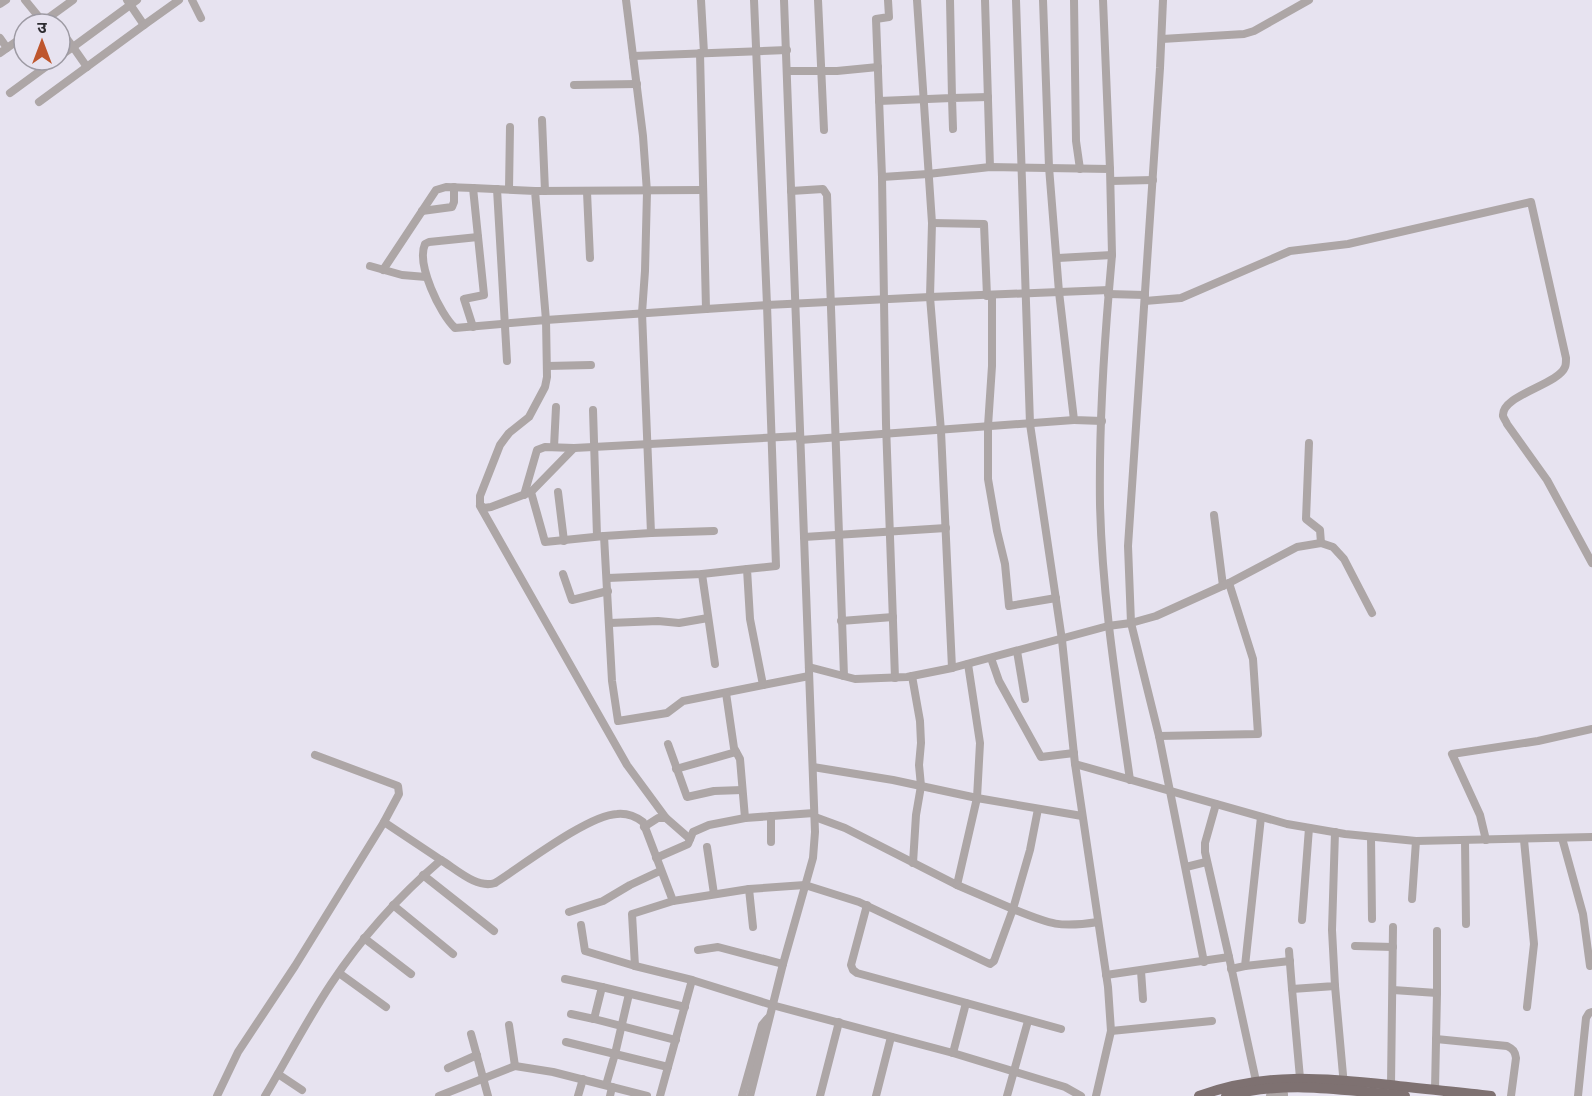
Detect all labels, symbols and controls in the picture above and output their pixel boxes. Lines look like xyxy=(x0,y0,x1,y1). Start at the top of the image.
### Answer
north arrow xyxy=(12,12,72,72)
text: उ xyxy=(37,18,47,37)

